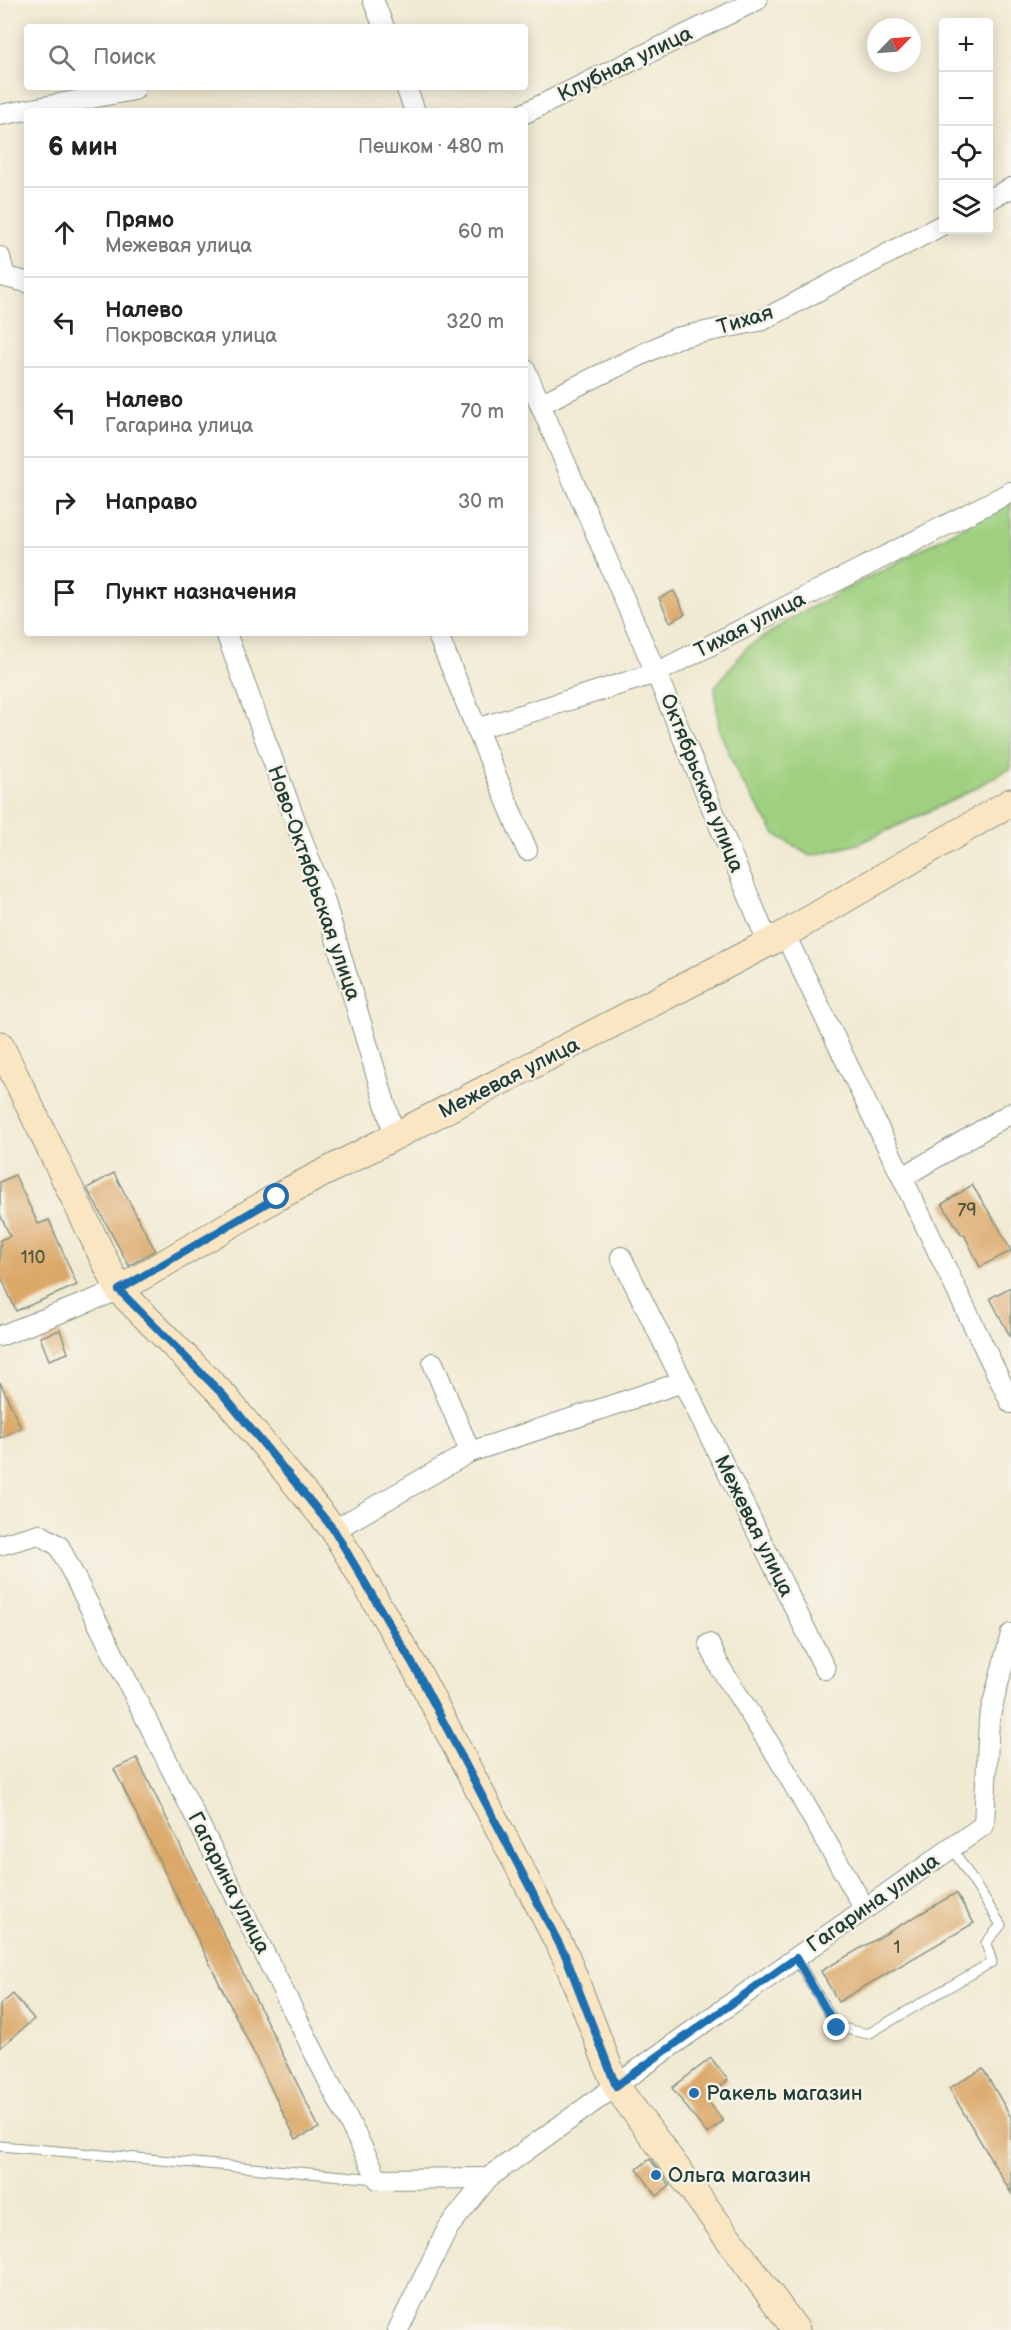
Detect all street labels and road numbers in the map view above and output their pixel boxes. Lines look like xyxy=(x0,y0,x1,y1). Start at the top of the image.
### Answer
street label: Клубная улица xyxy=(554,20,697,107)
street label: Тихая xyxy=(714,300,776,340)
street label: Тихая улица xyxy=(690,586,810,664)
street label: Октябрьская улица xyxy=(655,690,749,876)
street label: Ново-Октябрьская улица xyxy=(262,762,366,1004)
street label: Межевая улица xyxy=(435,1032,584,1124)
street label: Межевая улица xyxy=(709,1451,799,1601)
street label: Гагарина улица xyxy=(183,1808,276,1959)
street label: Гагарина улица xyxy=(802,1848,944,1958)

